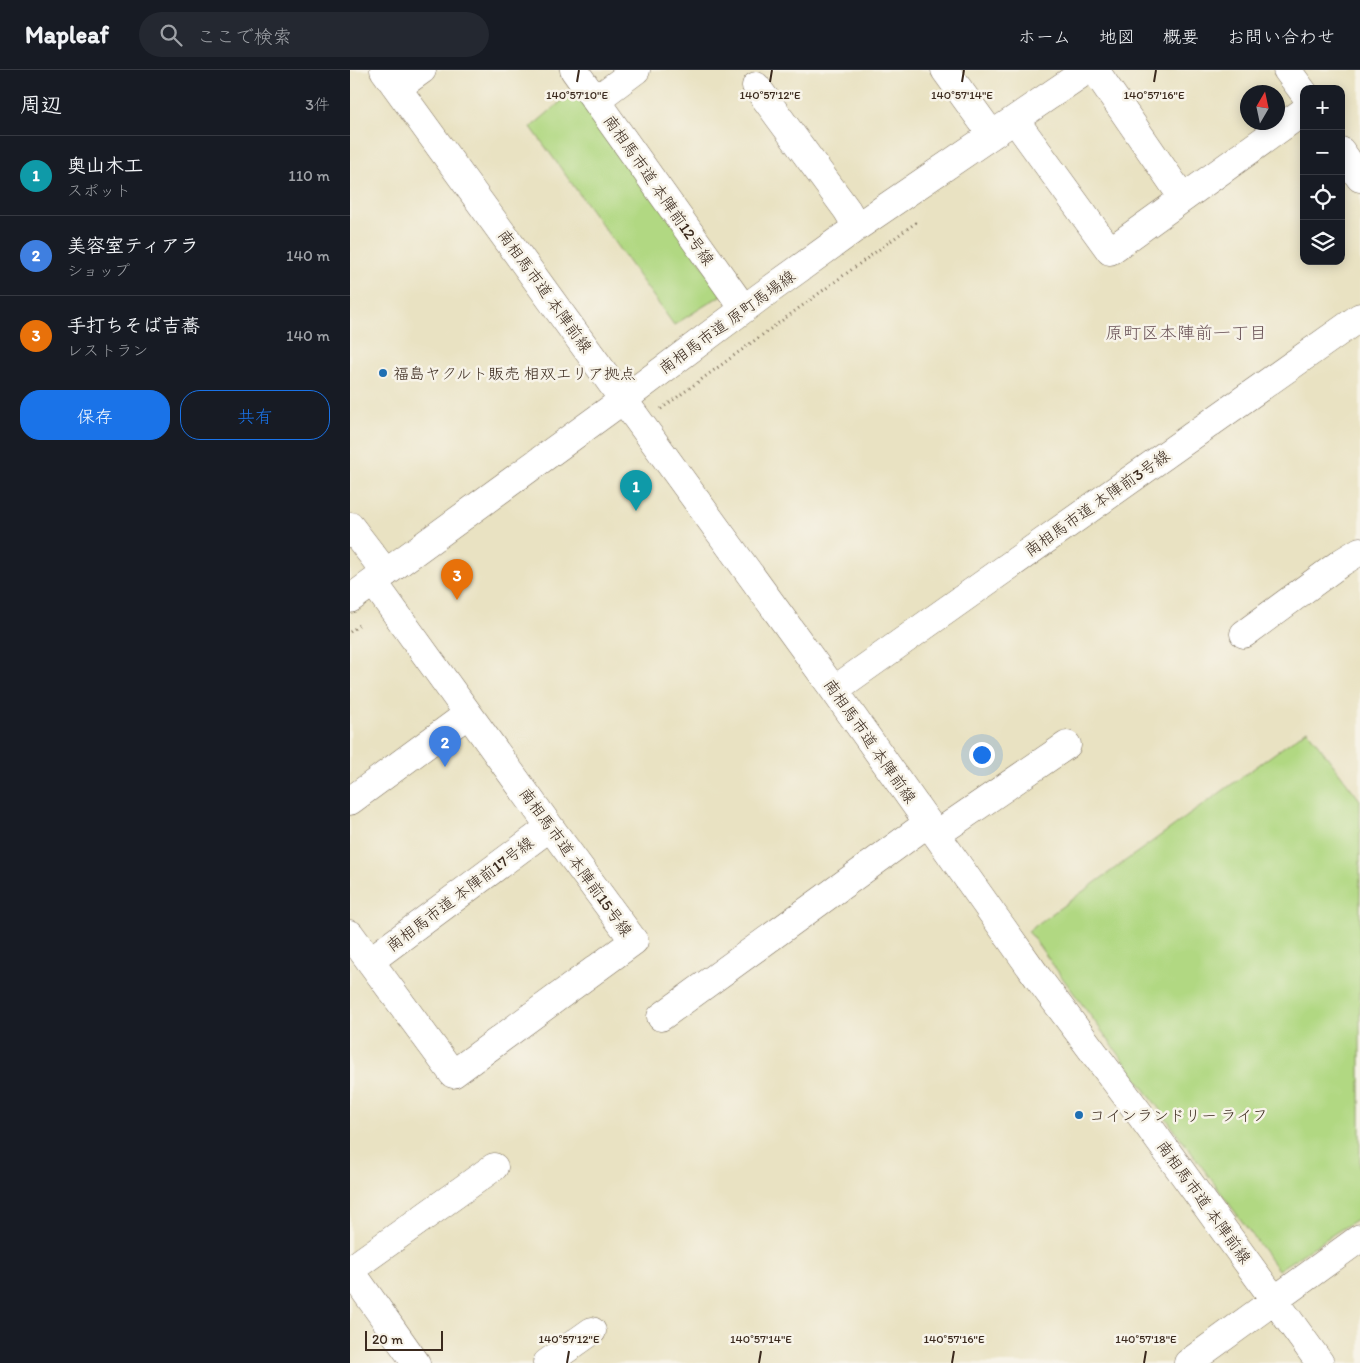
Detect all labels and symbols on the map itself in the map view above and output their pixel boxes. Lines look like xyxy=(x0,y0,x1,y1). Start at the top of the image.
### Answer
north arrow xyxy=(1240,85,1285,130)
text: 140°57'10"E xyxy=(546,88,608,102)
text: 140°57'12"E xyxy=(739,88,801,102)
text: 140°57'14"E xyxy=(931,88,993,102)
text: 140°57'16"E xyxy=(1123,88,1185,102)
street label: 南相馬市道 本陣前12号線 xyxy=(600,111,718,269)
street label: 南相馬市道 本陣前線 xyxy=(494,226,596,356)
street label: 南相馬市道 原町馬場線 xyxy=(655,266,799,378)
district label: 原町区本陣前一丁目 xyxy=(1105,322,1267,344)
place label: 福島ヤクルト販売 相双エリア拠点 xyxy=(393,364,636,383)
marker: 福島ヤクルト販売 相双エリア拠点 xyxy=(377,367,389,379)
street label: 南相馬市道 本陣前3号線 xyxy=(1021,446,1173,560)
pin: 1 xyxy=(620,470,652,511)
pin: 3 xyxy=(441,559,473,600)
street label: 南相馬市道 本陣前線 xyxy=(820,675,920,807)
pin: 2 xyxy=(429,726,461,767)
your location xyxy=(969,742,995,768)
street label: 南相馬市道 本陣前15号線 xyxy=(516,784,636,940)
street label: 南相馬市道 本陣前17号線 xyxy=(383,833,537,955)
place label: コインランドリー ライフ xyxy=(1089,1106,1268,1125)
marker: コインランドリー ライフ xyxy=(1073,1109,1085,1121)
street label: 南相馬市道 本陣前線 xyxy=(1153,1137,1255,1267)
scale bar xyxy=(365,1328,442,1351)
text: 140°57'12"E xyxy=(538,1332,600,1346)
text: 140°57'14"E xyxy=(730,1332,792,1346)
text: 140°57'16"E xyxy=(923,1332,985,1346)
text: 140°57'18"E xyxy=(1115,1332,1177,1346)

